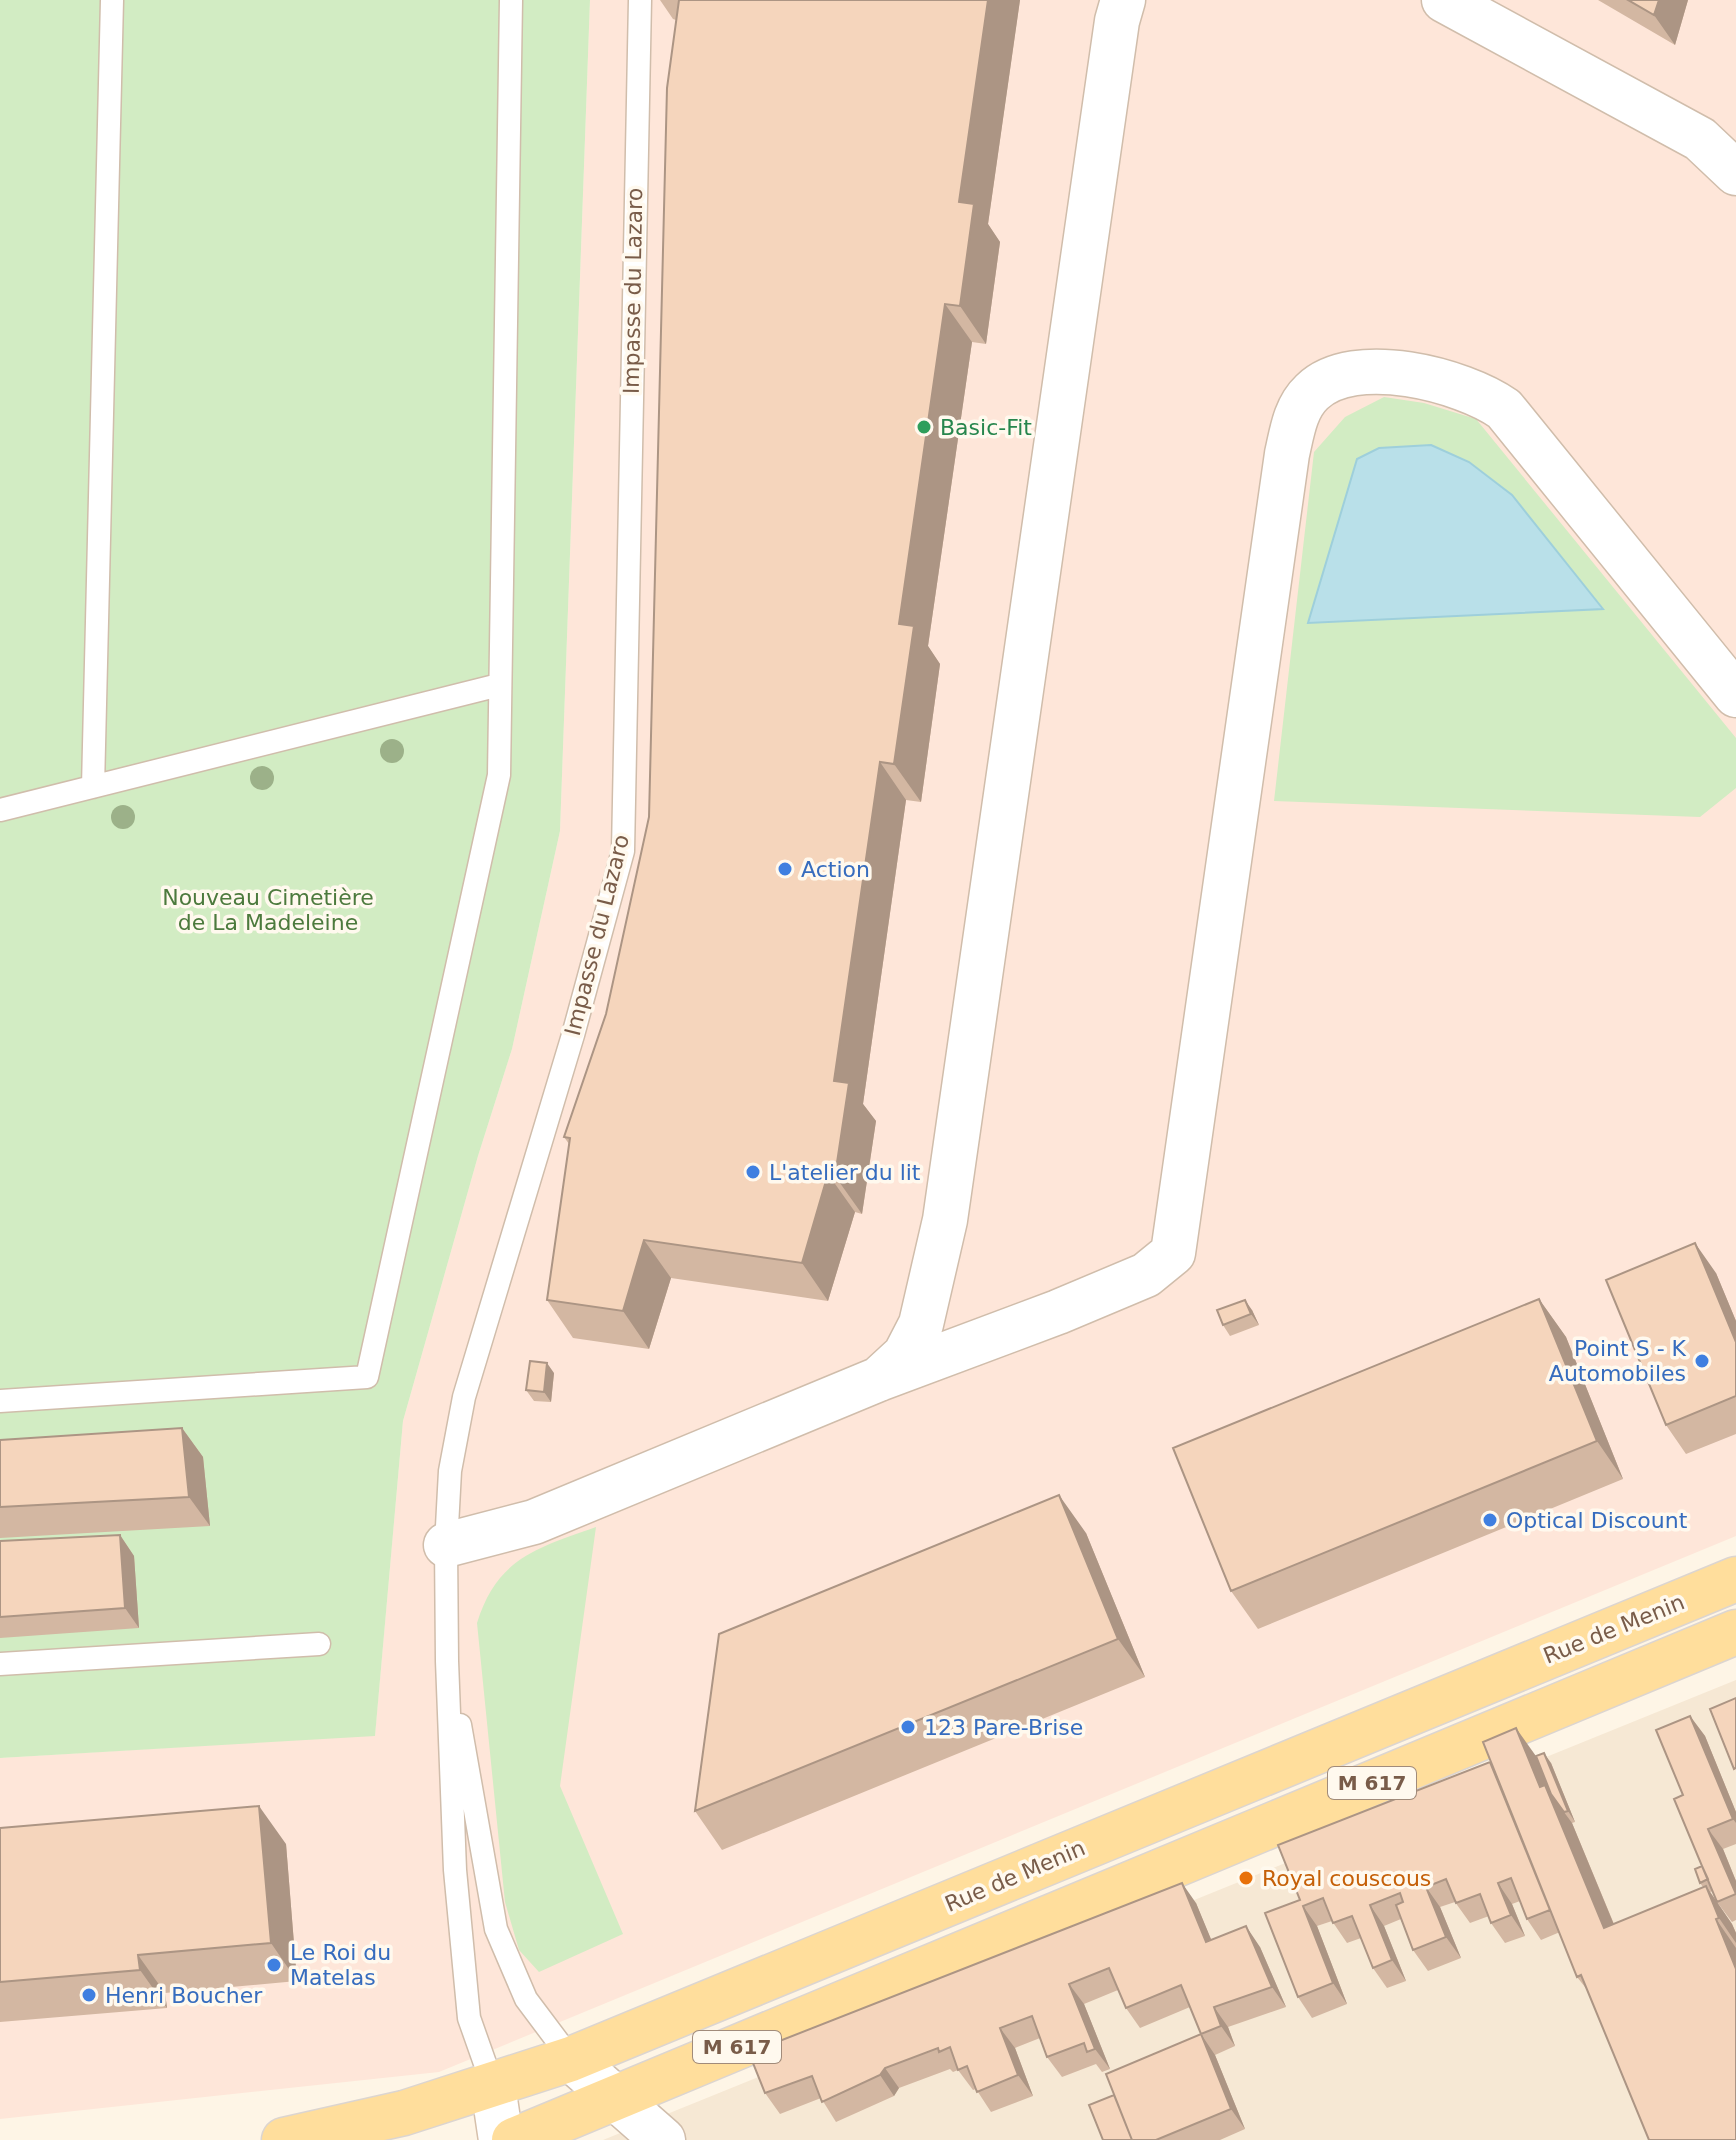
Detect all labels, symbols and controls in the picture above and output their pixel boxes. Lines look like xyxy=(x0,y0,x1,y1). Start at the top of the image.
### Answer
street label: Impasse du Lazaro xyxy=(619,188,647,394)
place label: Basic-Fit xyxy=(940,415,1032,440)
marker: Basic-Fit xyxy=(915,418,933,436)
street label: Impasse du Lazaro xyxy=(560,832,634,1038)
place label: Action xyxy=(801,857,870,882)
marker: Action xyxy=(776,860,794,878)
park label: Nouveau Cimetière de La Madeleine xyxy=(162,885,374,935)
place label: L'atelier du lit xyxy=(769,1160,921,1185)
marker: L'atelier du lit xyxy=(744,1163,762,1181)
place label: Point S - K Automobiles xyxy=(1549,1336,1687,1386)
marker: Point S - K Automobiles xyxy=(1693,1352,1711,1370)
place label: Optical Discount xyxy=(1506,1508,1688,1533)
marker: Optical Discount xyxy=(1481,1511,1499,1529)
street label: Rue de Menin xyxy=(1540,1589,1688,1669)
place label: 123 Pare-Brise xyxy=(924,1715,1083,1740)
marker: 123 Pare-Brise xyxy=(899,1718,917,1736)
road number: M 617 xyxy=(1328,1767,1416,1799)
street label: Rue de Menin xyxy=(941,1835,1089,1917)
place label: Royal couscous xyxy=(1262,1866,1431,1891)
marker: Royal couscous xyxy=(1237,1869,1255,1887)
place label: Le Roi du Matelas xyxy=(290,1940,391,1990)
marker: Le Roi du Matelas xyxy=(265,1956,283,1974)
place label: Henri Boucher xyxy=(105,1983,263,2008)
marker: Henri Boucher xyxy=(80,1986,98,2004)
road number: M 617 xyxy=(693,2031,781,2063)

